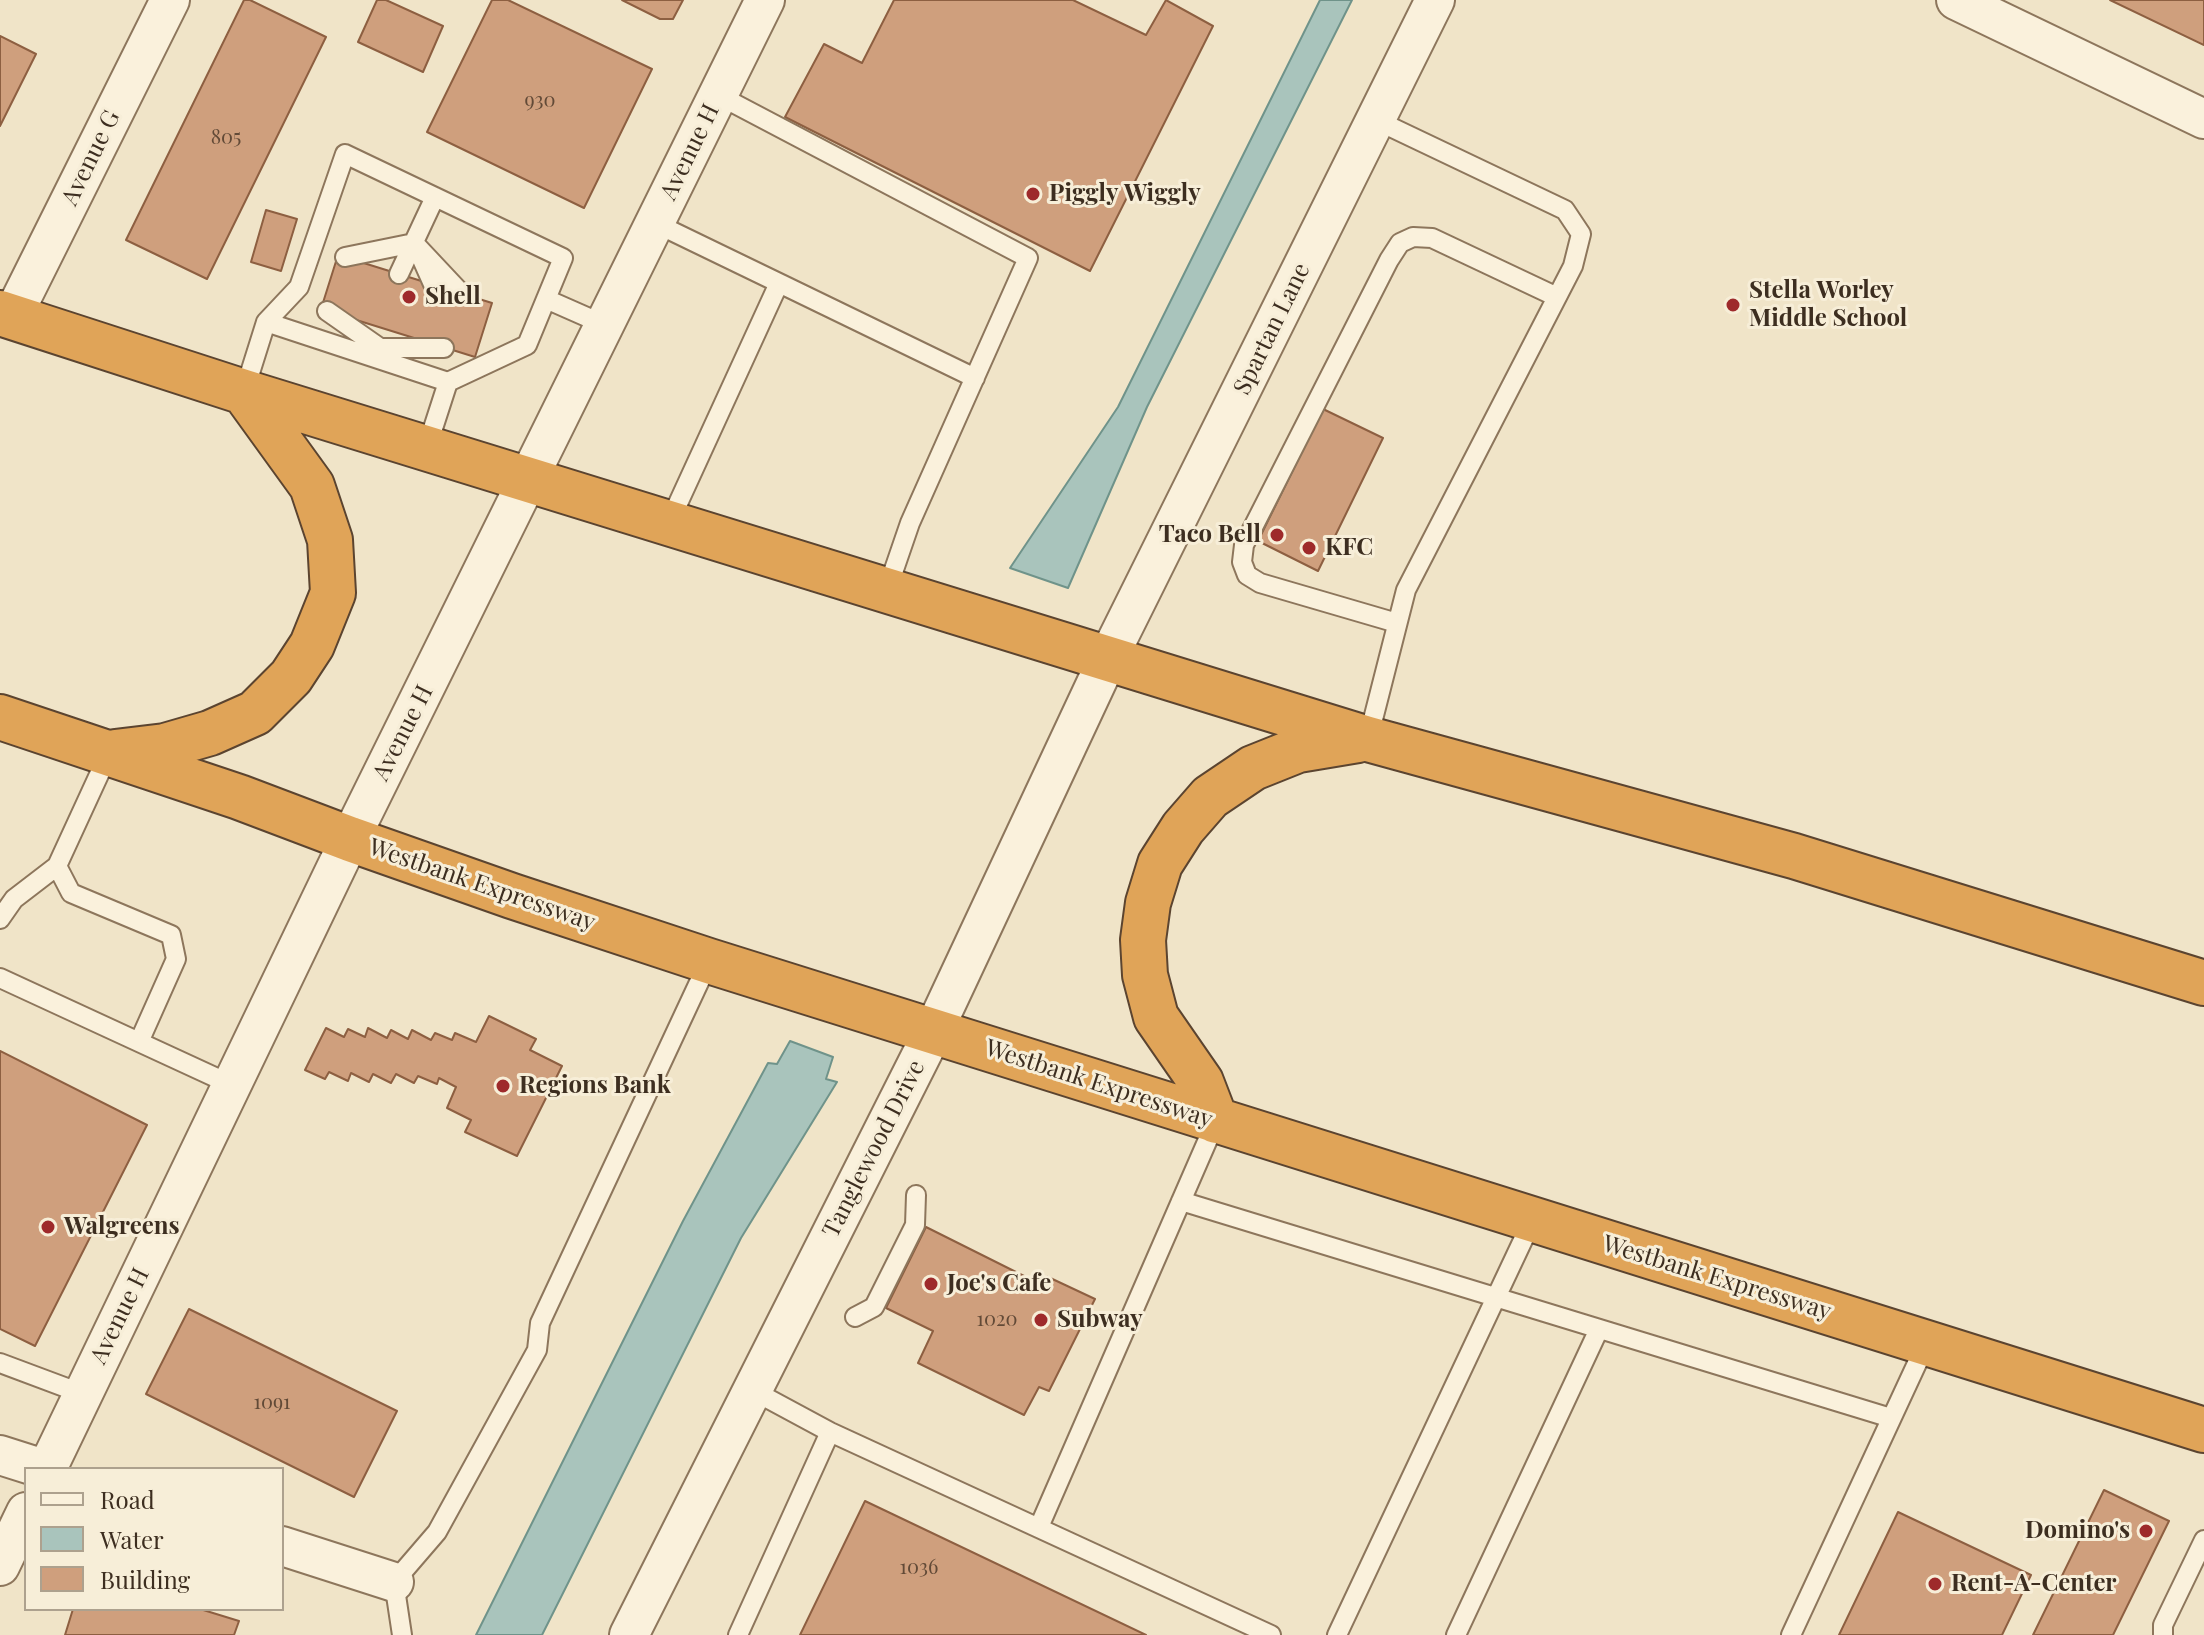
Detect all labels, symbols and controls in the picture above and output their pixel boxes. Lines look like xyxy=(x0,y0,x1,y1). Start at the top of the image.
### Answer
house number: 930 xyxy=(524,89,556,113)
street label: Avenue H xyxy=(654,99,726,205)
street label: Avenue G xyxy=(56,106,126,210)
house number: 805 xyxy=(211,126,241,150)
place label: Piggly Wiggly xyxy=(1049,180,1201,208)
marker: Piggly Wiggly xyxy=(1024,185,1042,203)
street label: Spartan Lane xyxy=(1228,259,1316,399)
place label: Stella Worley Middle School xyxy=(1749,277,1907,333)
place label: Shell xyxy=(425,283,481,311)
marker: Shell xyxy=(400,288,418,306)
marker: Stella Worley Middle School xyxy=(1724,296,1742,314)
place label: Taco Bell xyxy=(1159,521,1261,549)
marker: Taco Bell xyxy=(1268,526,1286,544)
place label: KFC xyxy=(1325,534,1373,562)
marker: KFC xyxy=(1300,539,1318,557)
street label: Avenue H xyxy=(367,680,439,786)
street label: Westbank Expressway xyxy=(365,833,599,937)
street label: Westbank Expressway xyxy=(982,1034,1216,1134)
street label: Tanglewood Drive xyxy=(817,1056,931,1242)
place label: Regions Bank xyxy=(519,1072,671,1100)
marker: Regions Bank xyxy=(494,1077,512,1095)
place label: Walgreens xyxy=(64,1213,180,1241)
marker: Walgreens xyxy=(39,1218,57,1236)
street label: Westbank Expressway xyxy=(1599,1230,1835,1326)
street label: Avenue H xyxy=(84,1263,156,1369)
place label: Joe's Cafe xyxy=(947,1270,1051,1298)
marker: Joe's Cafe xyxy=(922,1275,940,1293)
place label: Subway xyxy=(1057,1306,1143,1334)
house number: 1020 xyxy=(977,1308,1017,1332)
marker: Subway xyxy=(1032,1311,1050,1329)
house number: 1091 xyxy=(254,1391,290,1415)
legend xyxy=(24,1467,284,1611)
text: Road xyxy=(100,1483,155,1515)
place label: Domino's xyxy=(2025,1517,2130,1545)
marker: Domino's xyxy=(2137,1522,2155,1540)
text: Water xyxy=(100,1523,164,1555)
house number: 1036 xyxy=(900,1556,938,1580)
text: Building xyxy=(100,1563,190,1595)
place label: Rent-A-Center xyxy=(1951,1570,2117,1598)
marker: Rent-A-Center xyxy=(1926,1575,1944,1593)

